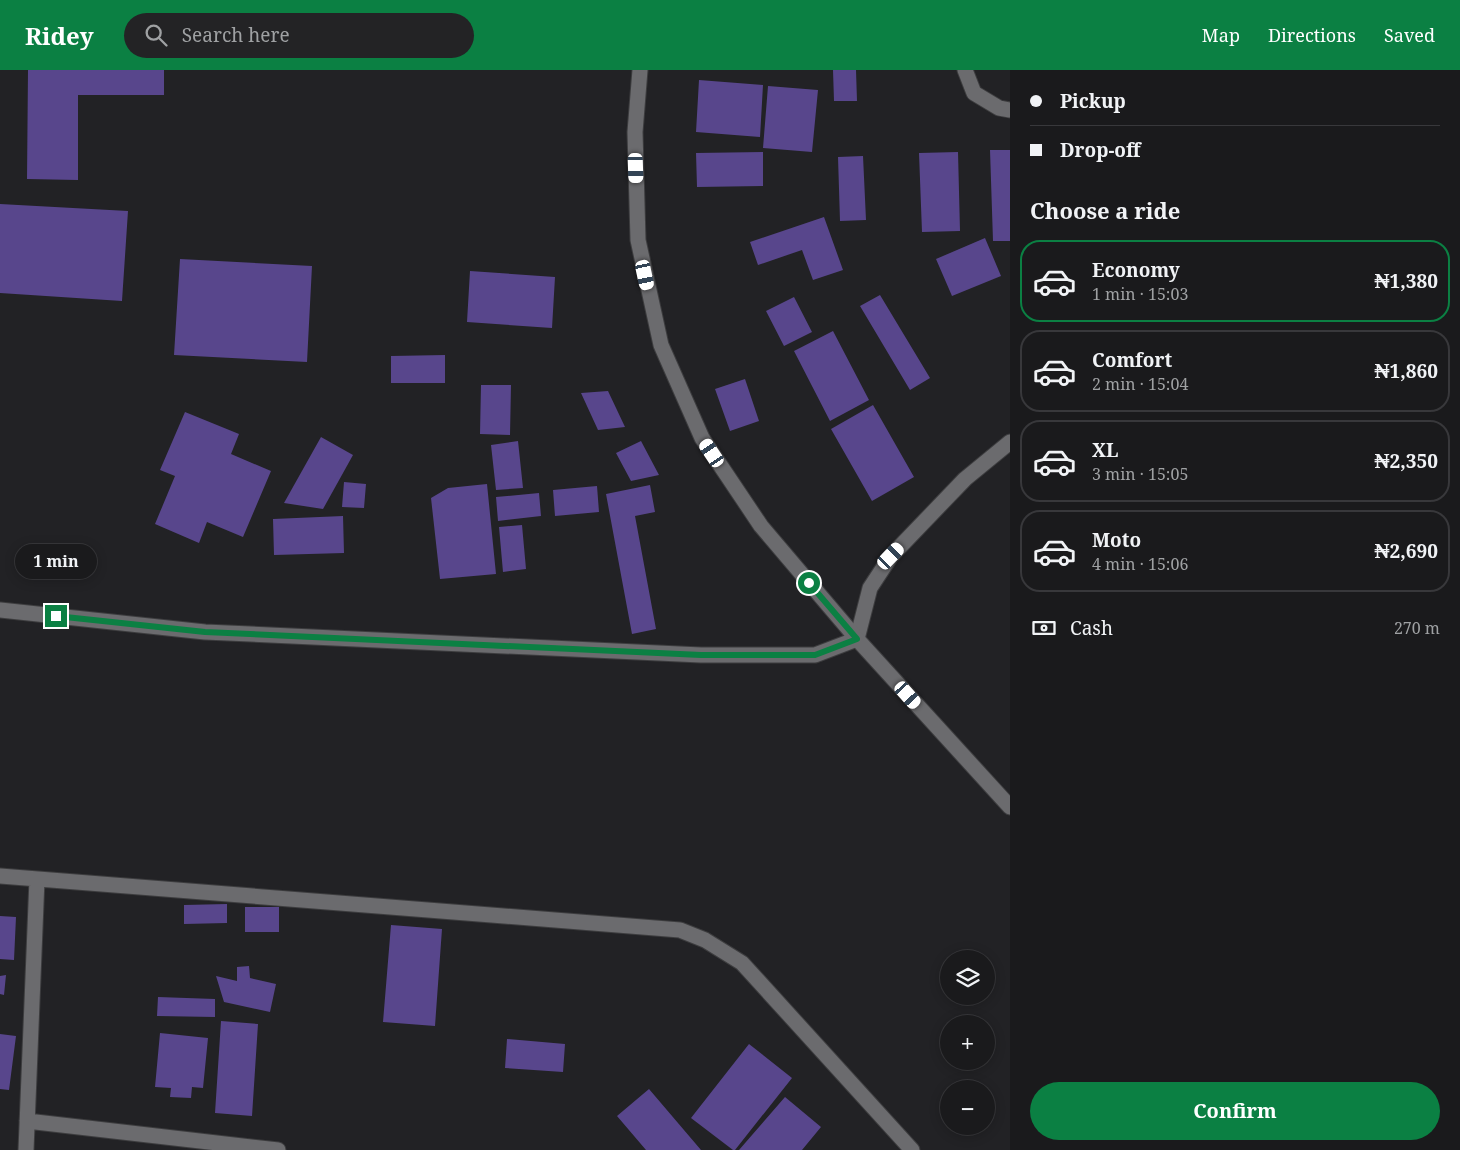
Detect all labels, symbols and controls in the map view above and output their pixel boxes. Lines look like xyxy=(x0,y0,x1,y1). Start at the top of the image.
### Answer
search box xyxy=(124,13,474,58)
text: Ridey xyxy=(25,19,94,52)
icon: search xyxy=(142,21,170,49)
text: Search here xyxy=(182,22,290,48)
text: Map xyxy=(1202,23,1240,47)
text: Directions xyxy=(1268,23,1356,47)
text: Saved xyxy=(1384,23,1435,47)
text: Pickup xyxy=(1060,88,1126,114)
text: Drop-off xyxy=(1060,137,1140,163)
car xyxy=(627,153,644,183)
text: Choose a ride xyxy=(1030,195,1180,225)
text: Economy xyxy=(1092,257,1180,283)
car xyxy=(634,259,655,291)
icon: car xyxy=(1032,259,1077,304)
text: ₦1,380 xyxy=(1375,268,1438,294)
text: 1 min · 15:03 xyxy=(1092,283,1188,305)
text: Comfort xyxy=(1092,347,1172,373)
icon: car xyxy=(1032,349,1077,394)
text: ₦1,860 xyxy=(1375,358,1438,384)
text: 2 min · 15:04 xyxy=(1092,373,1188,395)
car xyxy=(697,436,726,470)
text: XL xyxy=(1092,437,1118,463)
icon: car xyxy=(1032,439,1077,484)
text: ₦2,350 xyxy=(1375,448,1438,474)
text: 3 min · 15:05 xyxy=(1092,463,1188,485)
text: Moto xyxy=(1092,527,1141,553)
icon: car xyxy=(1032,529,1077,574)
text: ₦2,690 xyxy=(1375,538,1438,564)
car xyxy=(875,540,906,572)
callout: 1 min xyxy=(15,544,97,578)
text: 1 min xyxy=(33,550,79,572)
text: 4 min · 15:06 xyxy=(1092,553,1188,575)
route start xyxy=(798,572,820,594)
route end xyxy=(45,605,67,627)
icon: cash xyxy=(1030,614,1058,642)
text: Cash xyxy=(1070,615,1113,641)
text: 270 m xyxy=(1394,617,1440,639)
car xyxy=(892,679,923,711)
map controls xyxy=(940,950,995,1135)
button: layers xyxy=(940,950,995,1005)
button: + xyxy=(940,1015,995,1070)
button: − xyxy=(940,1080,995,1135)
button: Confirm xyxy=(1030,1082,1440,1140)

